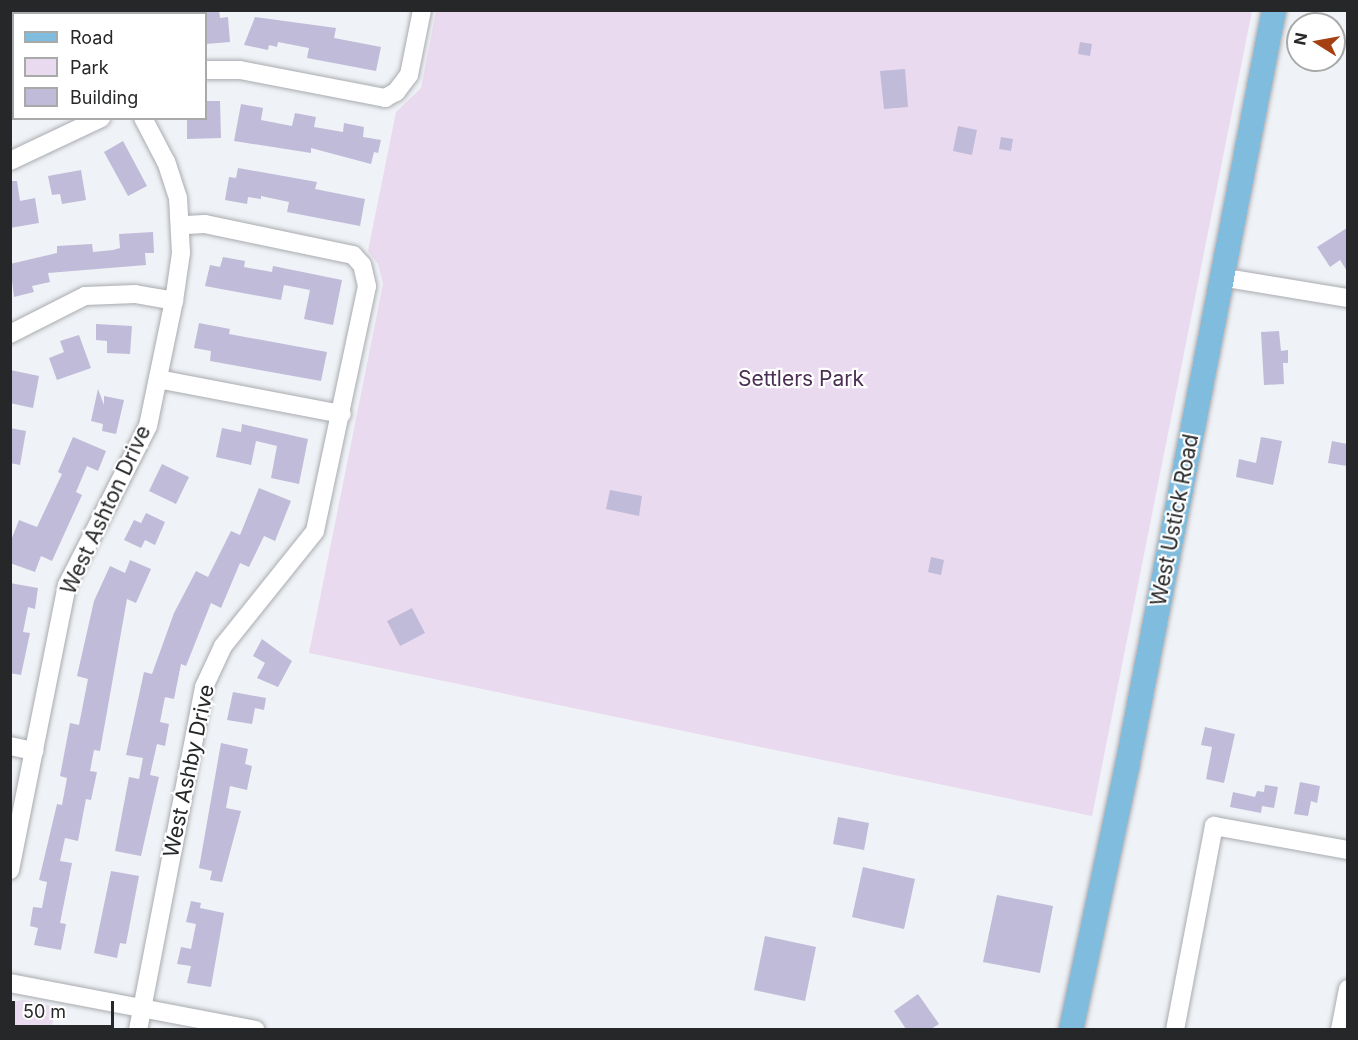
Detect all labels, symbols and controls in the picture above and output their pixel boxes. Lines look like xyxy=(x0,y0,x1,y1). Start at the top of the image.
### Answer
legend xyxy=(12,12,207,120)
north arrow xyxy=(1286,12,1346,72)
text: Road xyxy=(70,27,113,48)
text: N xyxy=(1289,31,1311,47)
text: Park xyxy=(70,57,109,78)
text: Building xyxy=(70,87,138,108)
park label: Settlers Park xyxy=(738,366,864,392)
street label: West Ashton Drive xyxy=(56,422,156,598)
street label: West Ustick Road xyxy=(1146,432,1204,608)
street label: West Ashby Drive xyxy=(158,682,220,860)
scale bar xyxy=(15,989,117,1027)
text: 50 m xyxy=(23,1001,66,1022)

